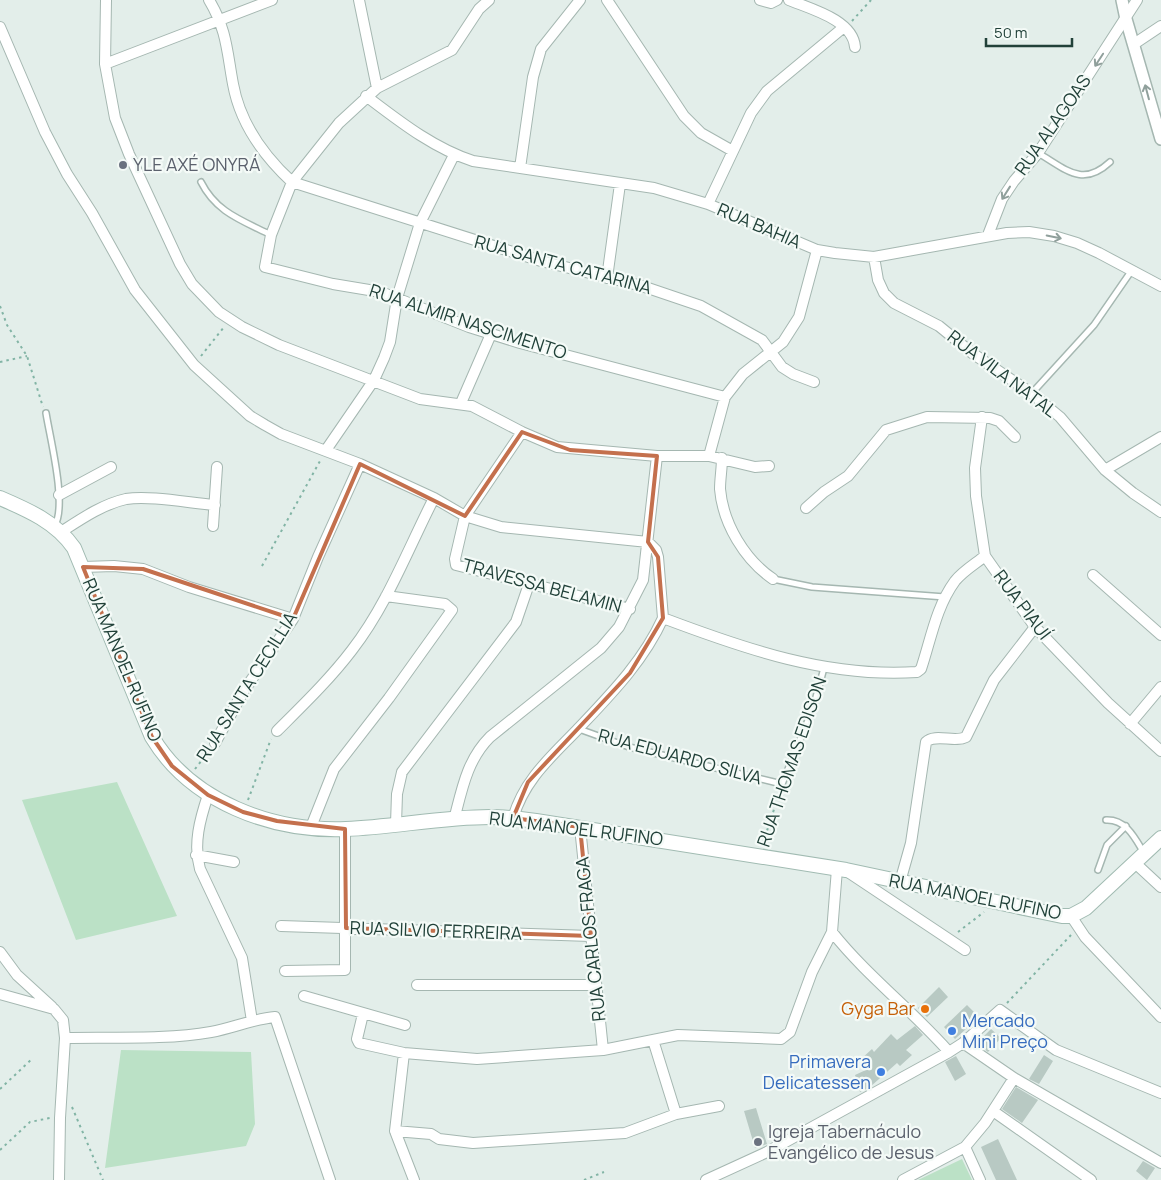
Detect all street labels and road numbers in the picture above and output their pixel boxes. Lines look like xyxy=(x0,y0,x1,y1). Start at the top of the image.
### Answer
street label: RUA ALAGOAS xyxy=(1009,69,1096,179)
street label: RUA BAHIA xyxy=(714,197,805,254)
street label: RUA SANTA CATARINA xyxy=(472,229,655,299)
street label: RUA ALMIR NASCIMENTO xyxy=(366,278,570,364)
street label: RUA VILA NATAL xyxy=(943,324,1062,422)
street label: TRAVESSA BELAMIN xyxy=(460,552,625,618)
street label: RUA PIAUÍ xyxy=(989,565,1057,644)
street label: RUA MANOEL RUFINO xyxy=(78,574,168,745)
street label: RUA SANTA CECILLIA xyxy=(190,607,302,766)
street label: RUA THOMAS EDISON xyxy=(751,673,831,850)
street label: RUA EDUARDO SILVA xyxy=(596,723,765,790)
street label: RUA MANOEL RUFINO xyxy=(488,805,664,851)
street label: RUA CARLOS FRAGA xyxy=(569,855,611,1023)
street label: RUA MANOEL RUFINO xyxy=(887,868,1063,925)
street label: RUA SILVIO FERREIRA xyxy=(349,915,523,945)

